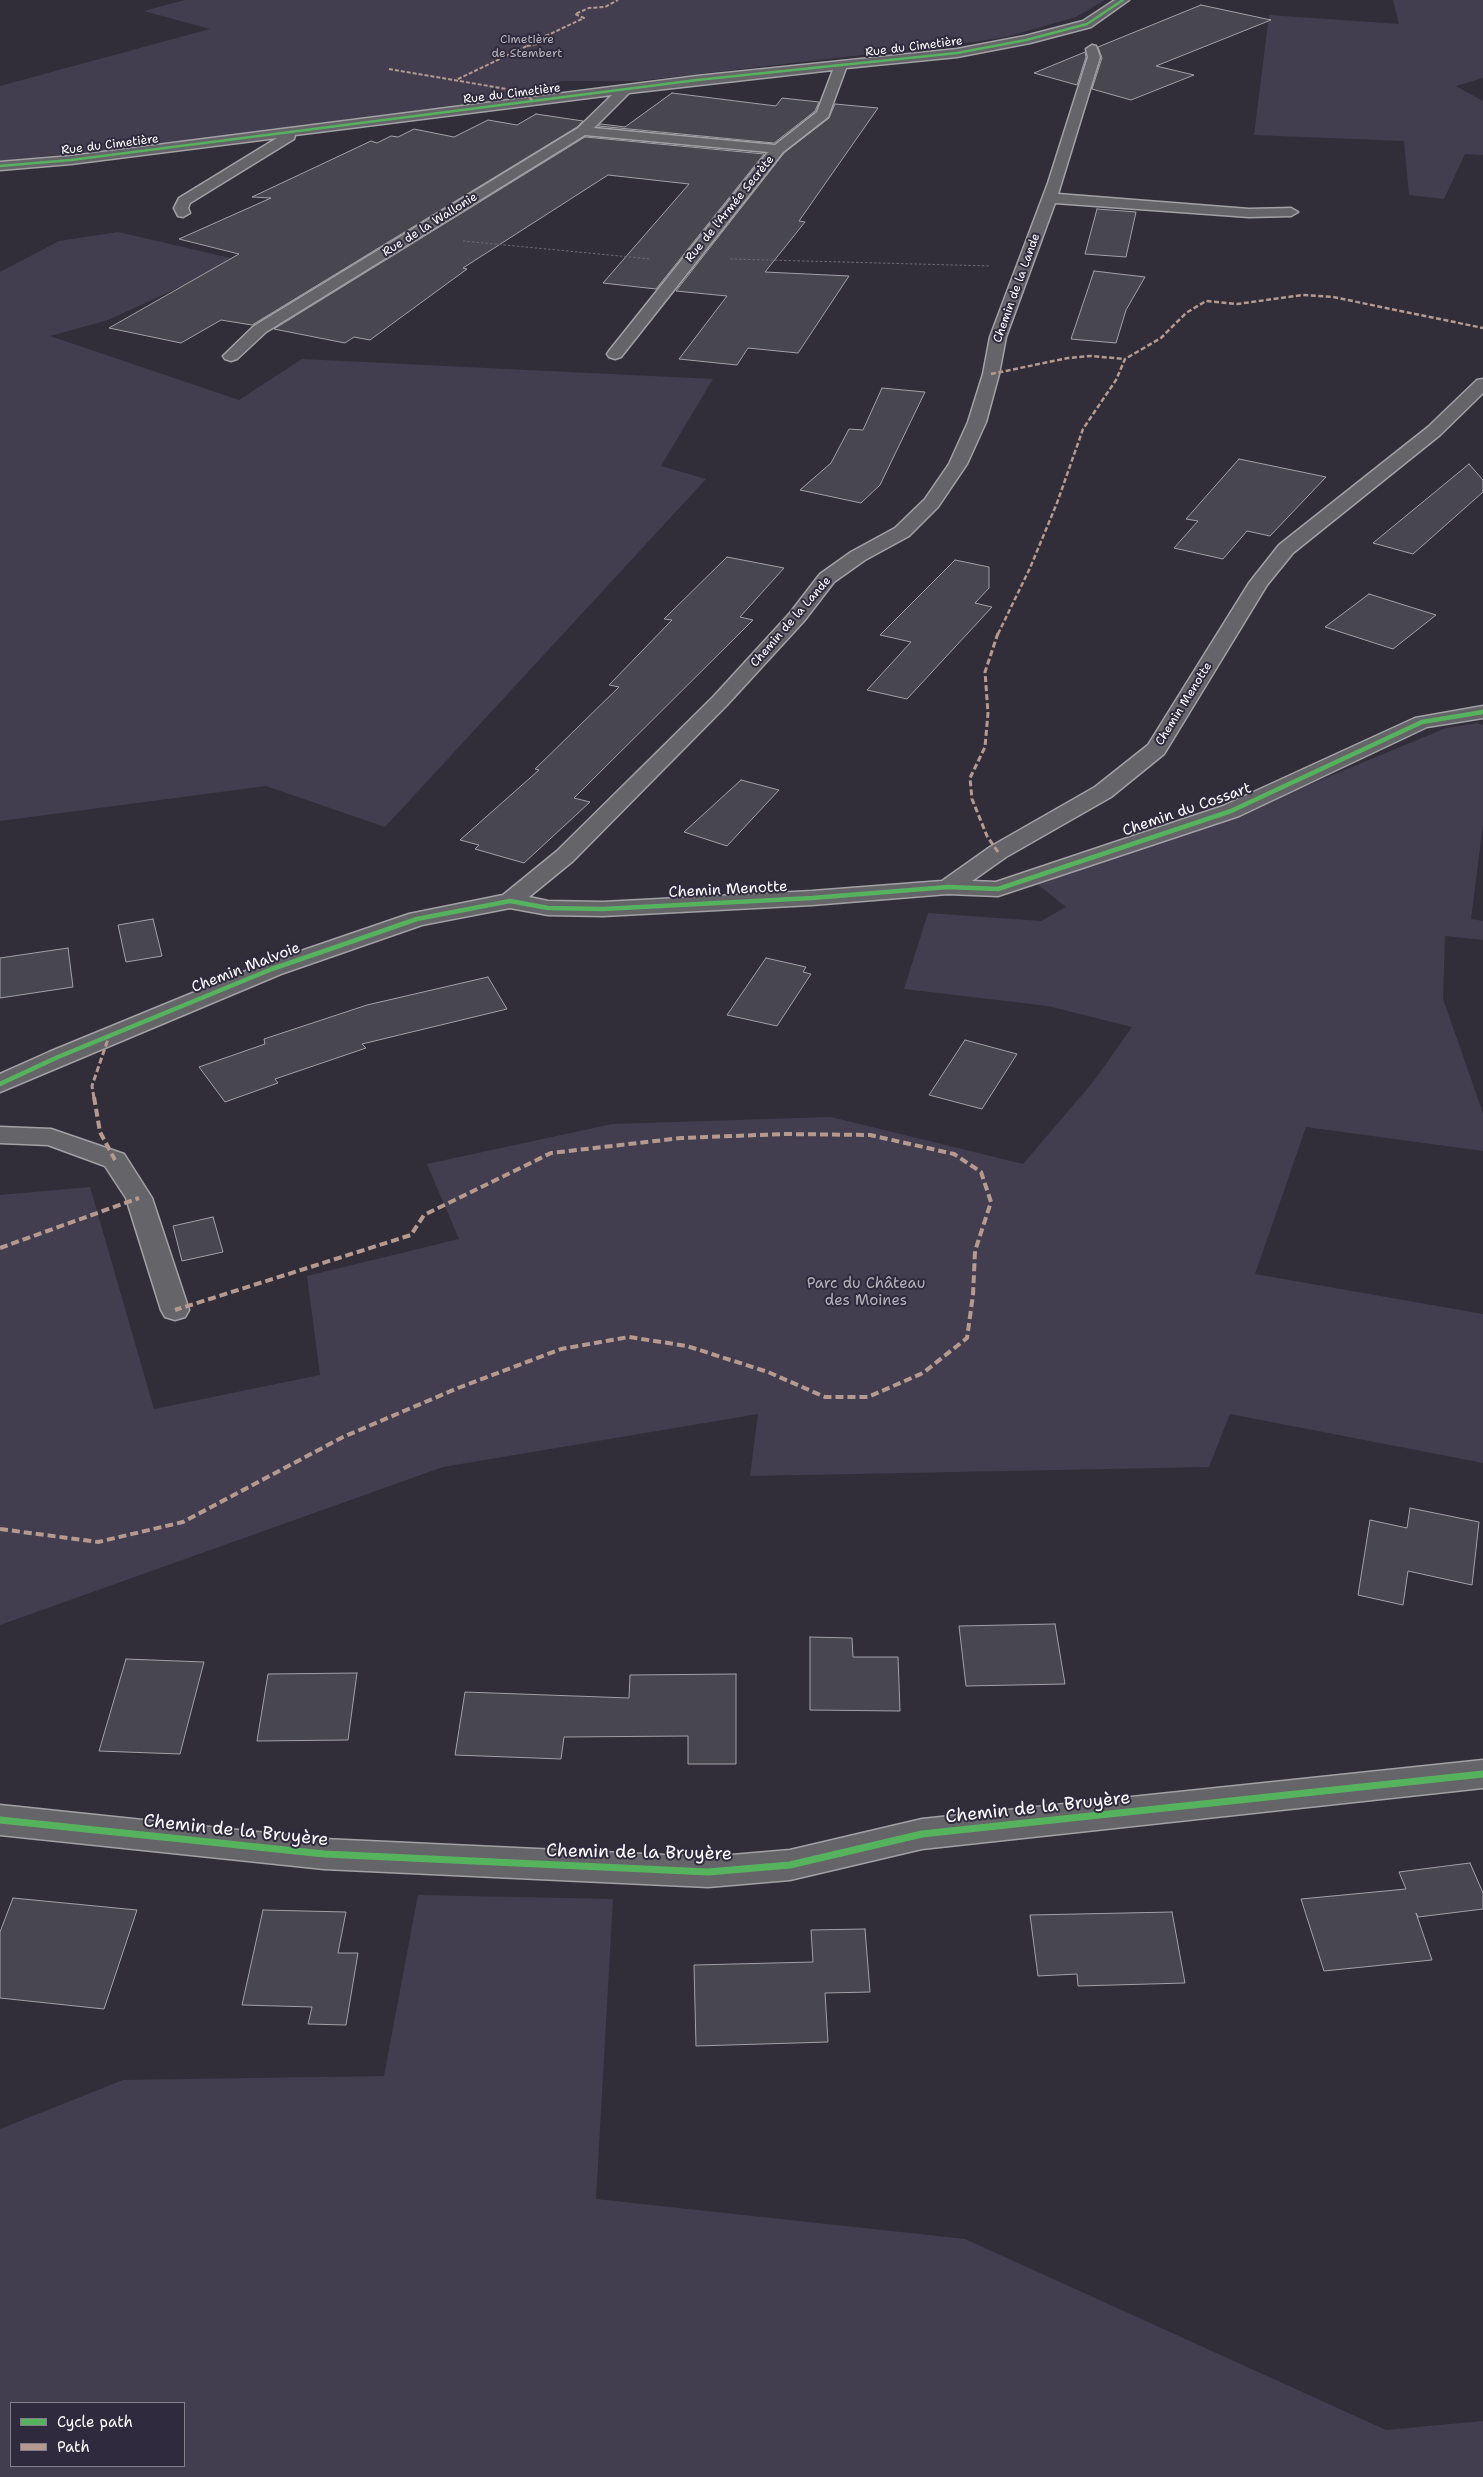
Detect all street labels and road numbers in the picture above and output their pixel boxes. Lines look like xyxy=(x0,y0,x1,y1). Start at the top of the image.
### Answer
street label: Rue du Cimetière xyxy=(864,34,964,60)
street label: Rue du Cimetière xyxy=(462,81,562,107)
street label: Rue du Cimetière xyxy=(60,132,160,158)
street label: Rue de l'Armée Secrète xyxy=(682,153,778,265)
street label: Rue de la Wallonie xyxy=(380,190,480,260)
street label: Chemin de la Lande xyxy=(991,231,1043,345)
street label: Chemin de la Lande xyxy=(748,574,834,670)
street label: Chemin Menotte xyxy=(1153,660,1215,748)
street label: Chemin du Cossart xyxy=(1120,780,1254,840)
street label: Chemin Menotte xyxy=(668,878,788,902)
street label: Chemin Malvoie xyxy=(189,939,303,997)
street label: Chemin de la Bruyère xyxy=(944,1788,1132,1828)
street label: Chemin de la Bruyère xyxy=(142,1811,330,1851)
street label: Chemin de la Bruyère xyxy=(546,1841,732,1865)

